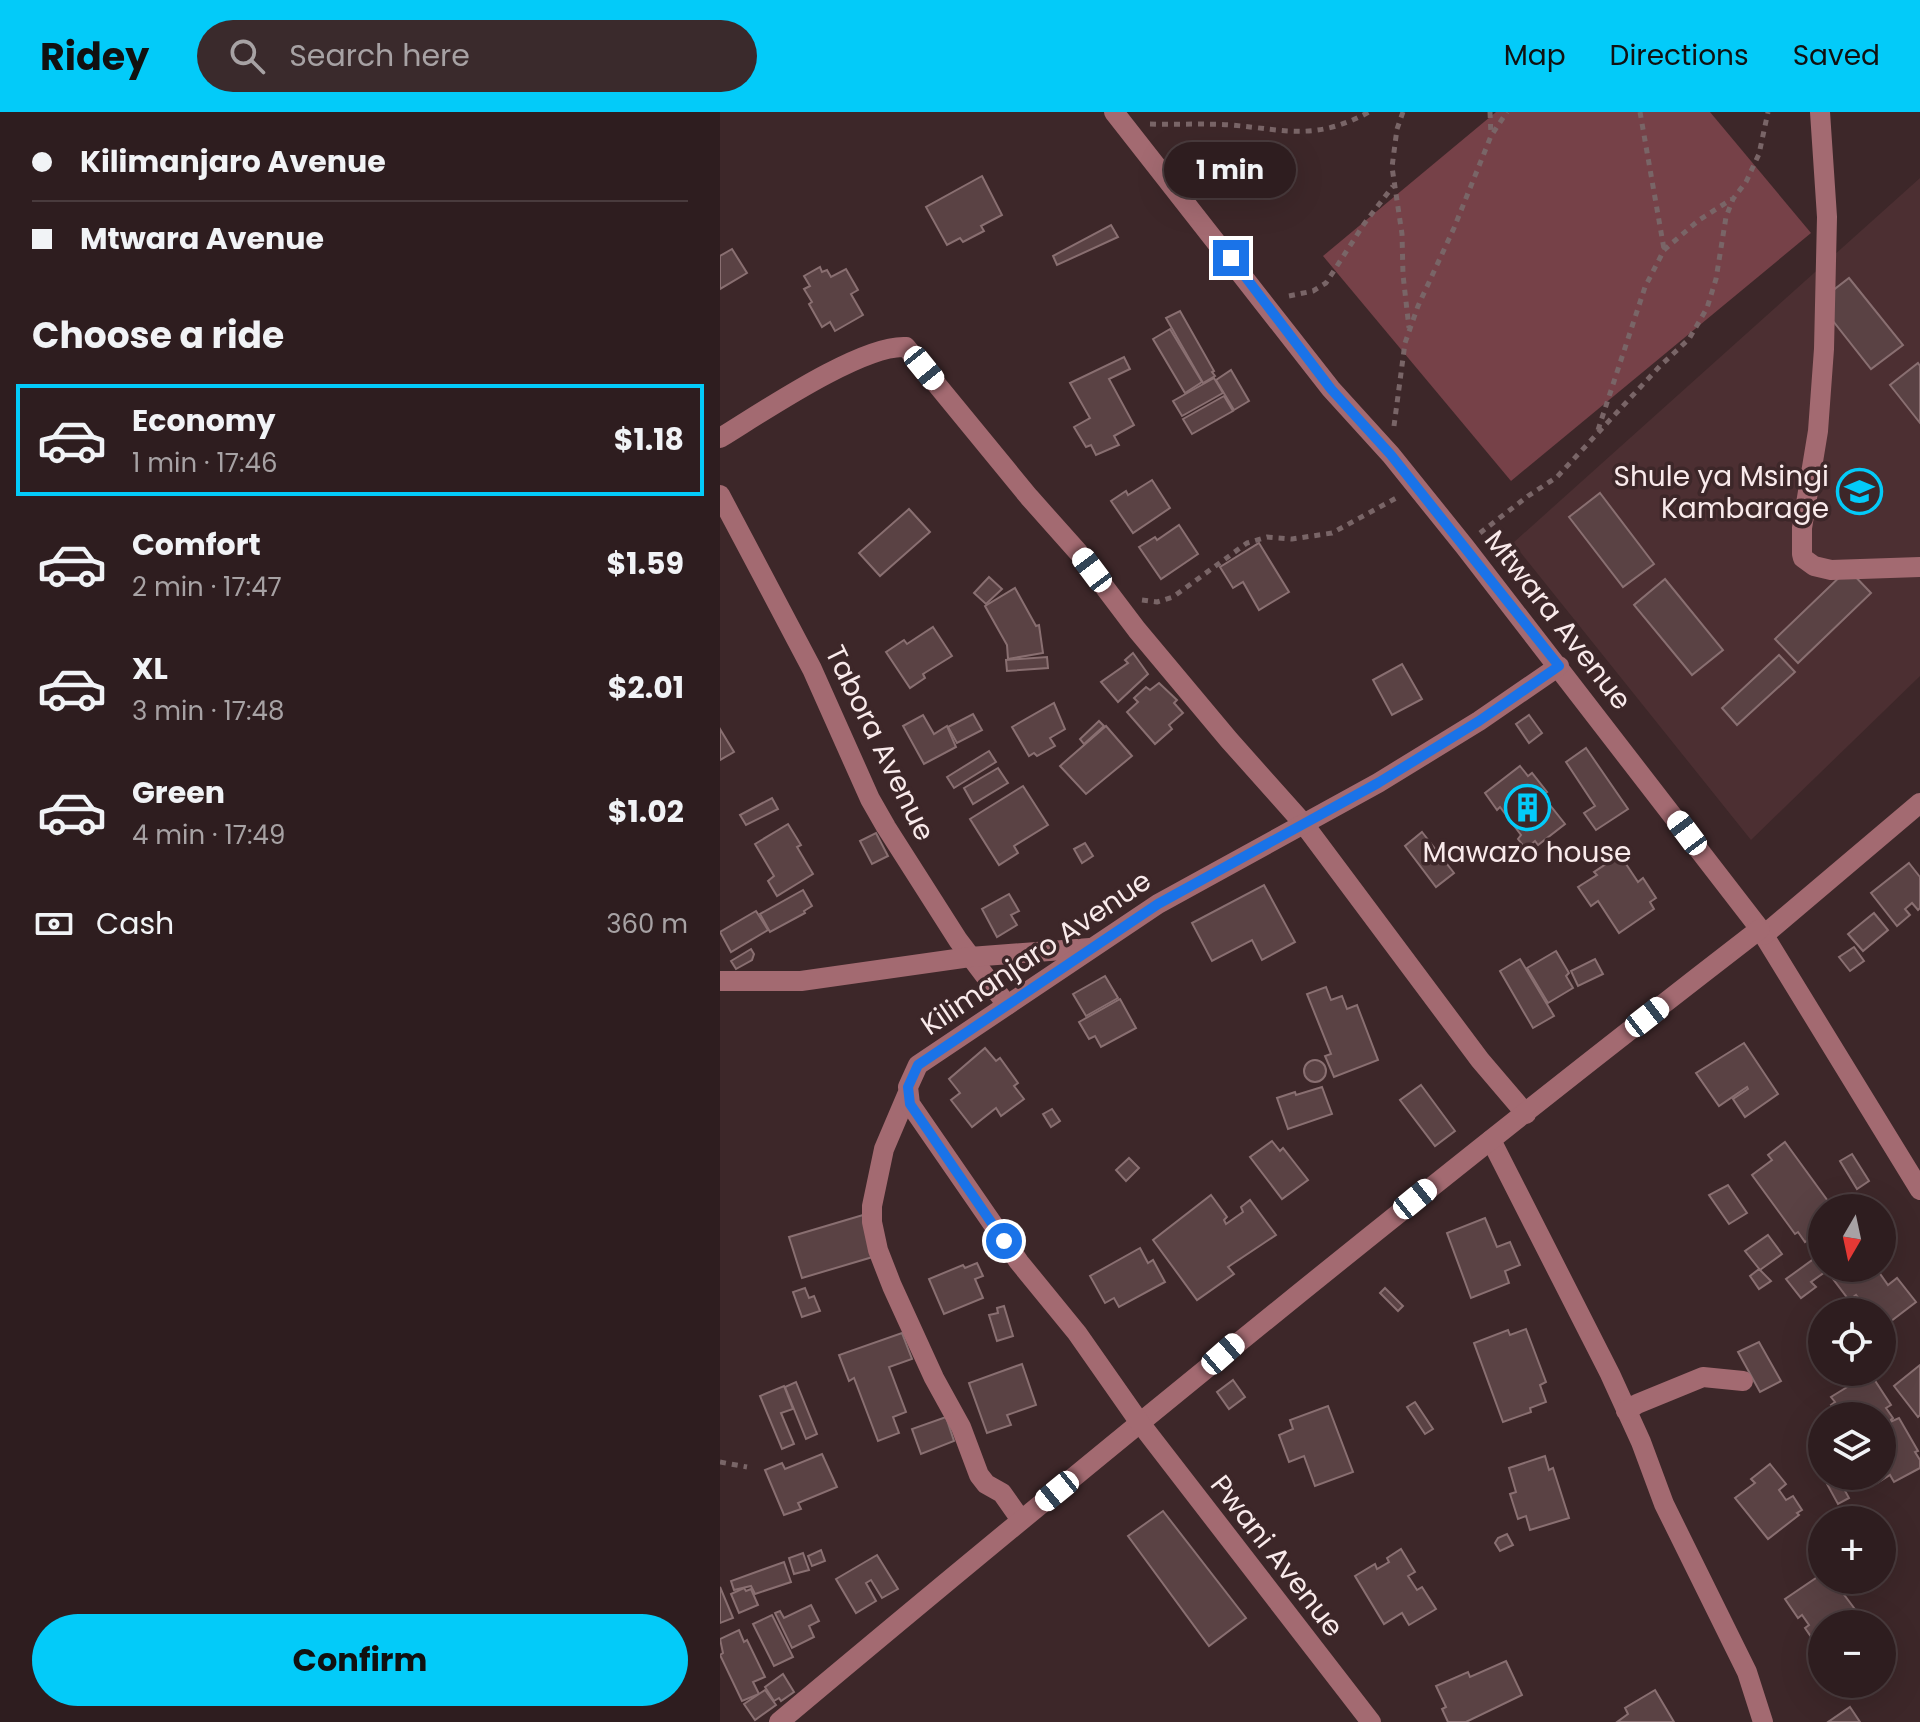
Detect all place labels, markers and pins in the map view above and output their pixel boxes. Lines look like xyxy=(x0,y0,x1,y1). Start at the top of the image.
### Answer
place label: Shule ya Msingi Kambarage xyxy=(1613,457,1829,528)
school or university icon: Shule ya Msingi Kambarage xyxy=(1836,468,1884,516)
building icon: Mawazo house xyxy=(1503,784,1551,832)
place label: Mawazo house xyxy=(1423,833,1631,872)

